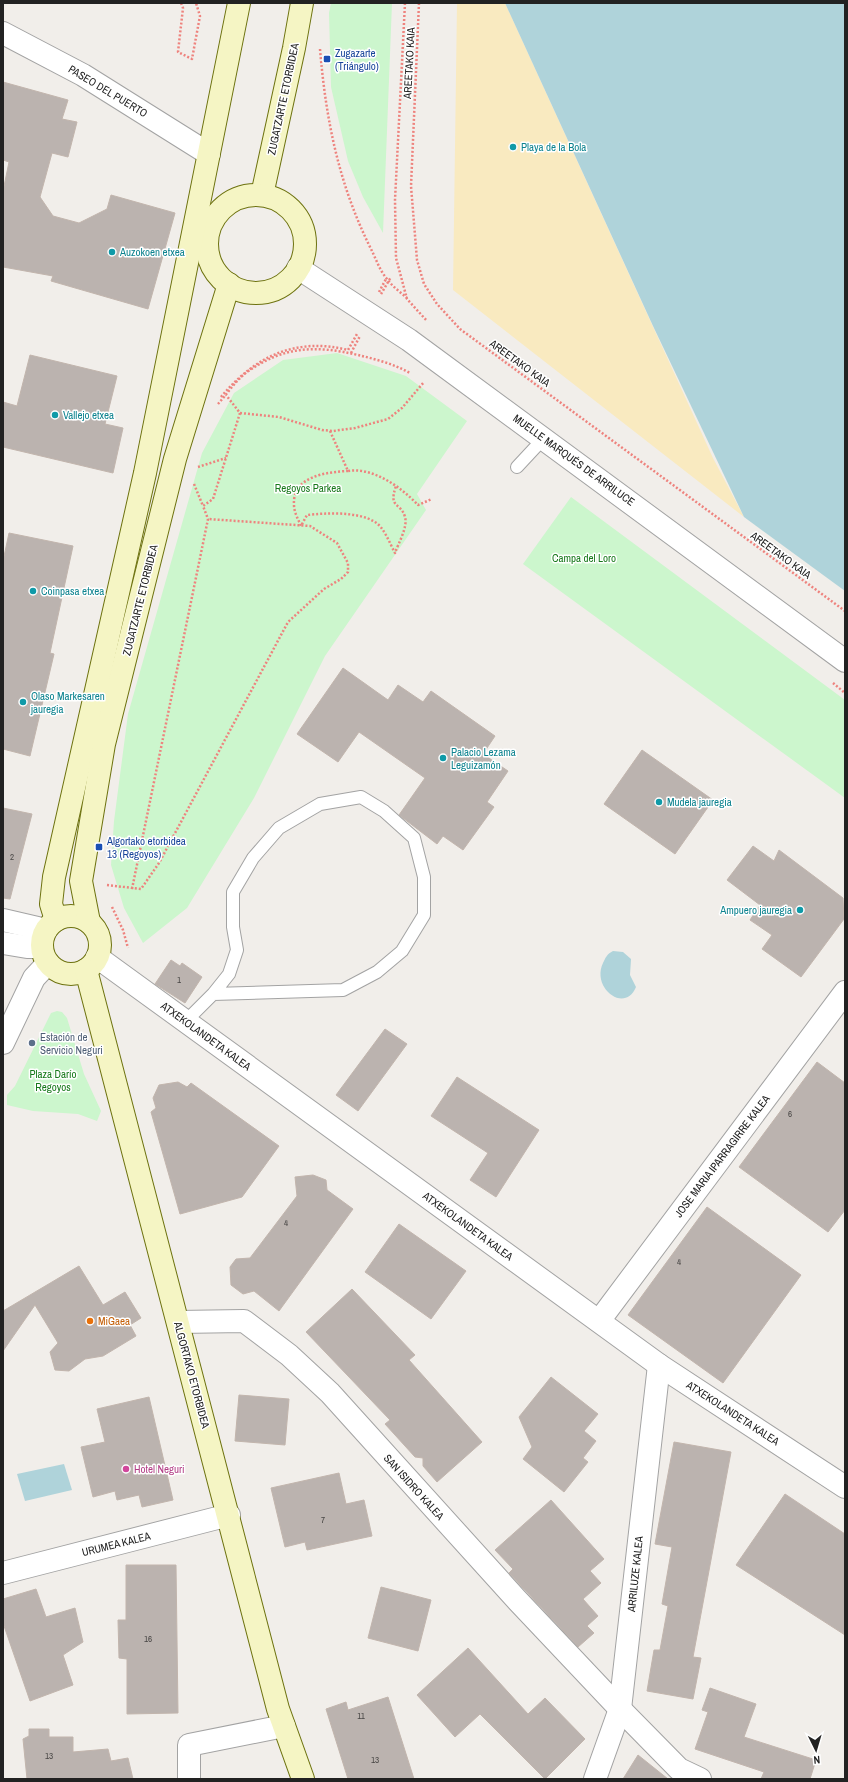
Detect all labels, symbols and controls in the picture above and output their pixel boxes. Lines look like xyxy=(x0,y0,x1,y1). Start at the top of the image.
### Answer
street label: AREETAKO KAIA xyxy=(400,26,418,100)
street label: ZUGATZARTE ETORBIDEA xyxy=(264,41,302,156)
place label: Zugazarte (Triángulo) xyxy=(335,46,379,73)
marker: Zugazarte (Triángulo) xyxy=(322,54,332,64)
street label: PASEO DEL PUERTO xyxy=(66,62,150,120)
place label: Playa de la Bola xyxy=(521,140,586,154)
marker: Playa de la Bola xyxy=(508,142,518,152)
place label: Auzokoen etxea xyxy=(119,245,185,259)
marker: Auzokoen etxea xyxy=(107,247,117,257)
street label: AREETAKO KAIA xyxy=(486,336,554,390)
place label: Vallejo etxea xyxy=(63,408,114,422)
marker: Vallejo etxea xyxy=(50,410,60,420)
street label: MUELLE MARQUÉS DE ARRILUCE xyxy=(510,411,638,509)
park label: Regoyos Parkea xyxy=(275,481,341,495)
street label: AREETAKO KAIA xyxy=(747,528,815,582)
street label: ZUGATZARTE ETORBIDEA xyxy=(119,542,161,657)
park label: Campa del Loro xyxy=(552,551,616,565)
place label: Coinpasa etxea xyxy=(41,584,104,598)
marker: Coinpasa etxea xyxy=(28,586,38,596)
place label: Olaso Markesaren jauregia xyxy=(30,689,105,716)
marker: Olaso Markesaren jauregia xyxy=(18,697,28,707)
place label: Palacio Lezama Leguizamón xyxy=(451,745,516,772)
marker: Palacio Lezama Leguizamón xyxy=(438,753,448,763)
place label: Mudela jauregia xyxy=(667,795,732,809)
marker: Mudela jauregia xyxy=(654,797,664,807)
place label: Algortako etorbidea 13 (Regoyos) xyxy=(106,834,186,861)
marker: Algortako etorbidea 13 (Regoyos) xyxy=(94,842,104,852)
house number: 2 xyxy=(10,851,14,863)
place label: Ampuero jauregia xyxy=(719,903,792,917)
marker: Ampuero jauregia xyxy=(795,905,805,915)
house number: 1 xyxy=(177,974,181,986)
street label: ATXEKOLANDETA KALEA xyxy=(157,998,255,1074)
place label: Estación de Servicio Neguri xyxy=(40,1030,103,1057)
marker: Estación de Servicio Neguri xyxy=(27,1038,37,1048)
park label: Plaza Darío Regoyos xyxy=(29,1067,77,1094)
street label: JOSE MARIA IPARRAGIRRE KALEA xyxy=(671,1091,773,1220)
house number: 6 xyxy=(788,1108,792,1120)
street label: ATXEKOLANDETA KALEA xyxy=(419,1188,517,1264)
house number: 4 xyxy=(284,1217,288,1229)
house number: 4 xyxy=(677,1256,681,1268)
place label: MiGaea xyxy=(98,1314,130,1328)
marker: MiGaea xyxy=(85,1316,95,1326)
street label: ALGORTAKO ETORBIDEA xyxy=(171,1319,213,1431)
street label: ATXEKOLANDETA KALEA xyxy=(683,1377,783,1449)
street label: SAN ISIDRO KALEA xyxy=(381,1451,448,1524)
place label: Hotel Neguri xyxy=(134,1462,185,1476)
marker: Hotel Neguri xyxy=(121,1464,131,1474)
house number: 7 xyxy=(321,1514,325,1526)
street label: URUMEA KALEA xyxy=(80,1528,153,1559)
street label: ARRILUZE KALEA xyxy=(624,1534,646,1614)
house number: 16 xyxy=(144,1633,152,1645)
house number: 11 xyxy=(357,1710,365,1722)
north arrow xyxy=(796,1730,836,1770)
house number: 13 xyxy=(45,1750,53,1762)
text: N xyxy=(813,1753,821,1767)
house number: 13 xyxy=(371,1754,379,1766)

